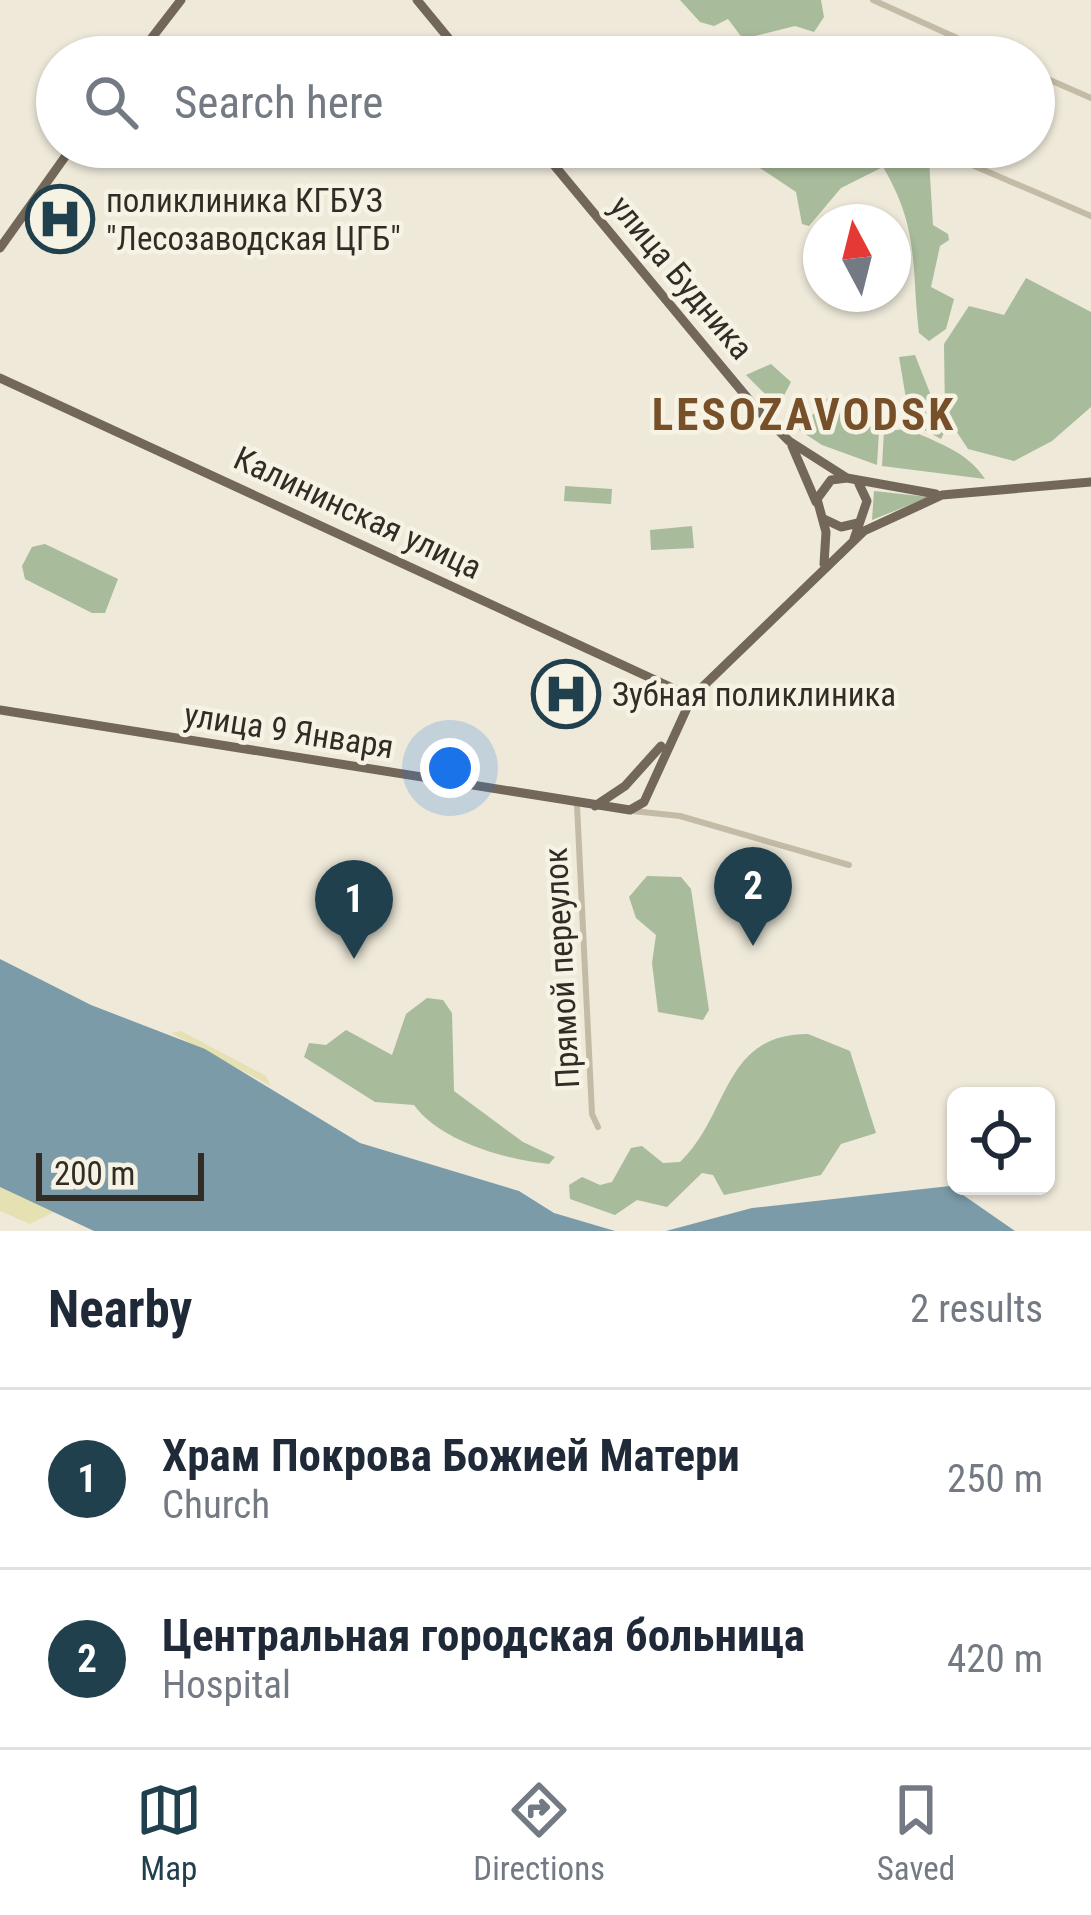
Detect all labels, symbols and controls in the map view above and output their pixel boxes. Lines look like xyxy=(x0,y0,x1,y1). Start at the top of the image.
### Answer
search box xyxy=(36,36,1055,168)
icon: search xyxy=(78,69,144,135)
text: Search here xyxy=(174,76,383,129)
place label: поликлиника КГБУЗ "Лесозаводская ЦГБ" xyxy=(106,181,401,258)
hospital icon: поликлиника КГБУЗ "Лесозаводская ЦГБ" xyxy=(25,184,95,254)
street label: улица Будника xyxy=(602,188,761,367)
north arrow xyxy=(803,204,911,312)
district label: LESOZAVODSK xyxy=(652,388,956,441)
street label: Калининская улица xyxy=(228,438,488,587)
hospital icon: Зубная поликлиника xyxy=(531,659,601,729)
place label: Зубная поликлиника xyxy=(612,675,896,714)
street label: улица 9 Января xyxy=(182,695,396,766)
your location xyxy=(420,738,480,798)
street label: Прямой переулок xyxy=(536,846,587,1089)
pin: 2 xyxy=(714,847,792,946)
pin: 1 xyxy=(315,860,393,959)
map controls xyxy=(947,1087,1055,1195)
button: locate xyxy=(947,1087,1055,1195)
scale bar xyxy=(36,1147,204,1200)
text: 200 m xyxy=(54,1154,135,1193)
text: Nearby xyxy=(48,1280,192,1339)
text: 2 results xyxy=(910,1286,1043,1332)
text: Храм Покрова Божией Матери xyxy=(162,1429,740,1482)
text: 1 xyxy=(77,1456,97,1502)
text: 250 m xyxy=(947,1456,1043,1502)
text: Church xyxy=(162,1482,270,1528)
text: Центральная городская больница xyxy=(162,1609,805,1662)
text: 2 xyxy=(77,1636,97,1682)
text: 420 m xyxy=(947,1636,1043,1682)
text: Hospital xyxy=(162,1662,291,1708)
tab: Map xyxy=(136,1777,202,1888)
tab: Directions xyxy=(473,1777,605,1888)
tab: Saved xyxy=(877,1777,955,1888)

